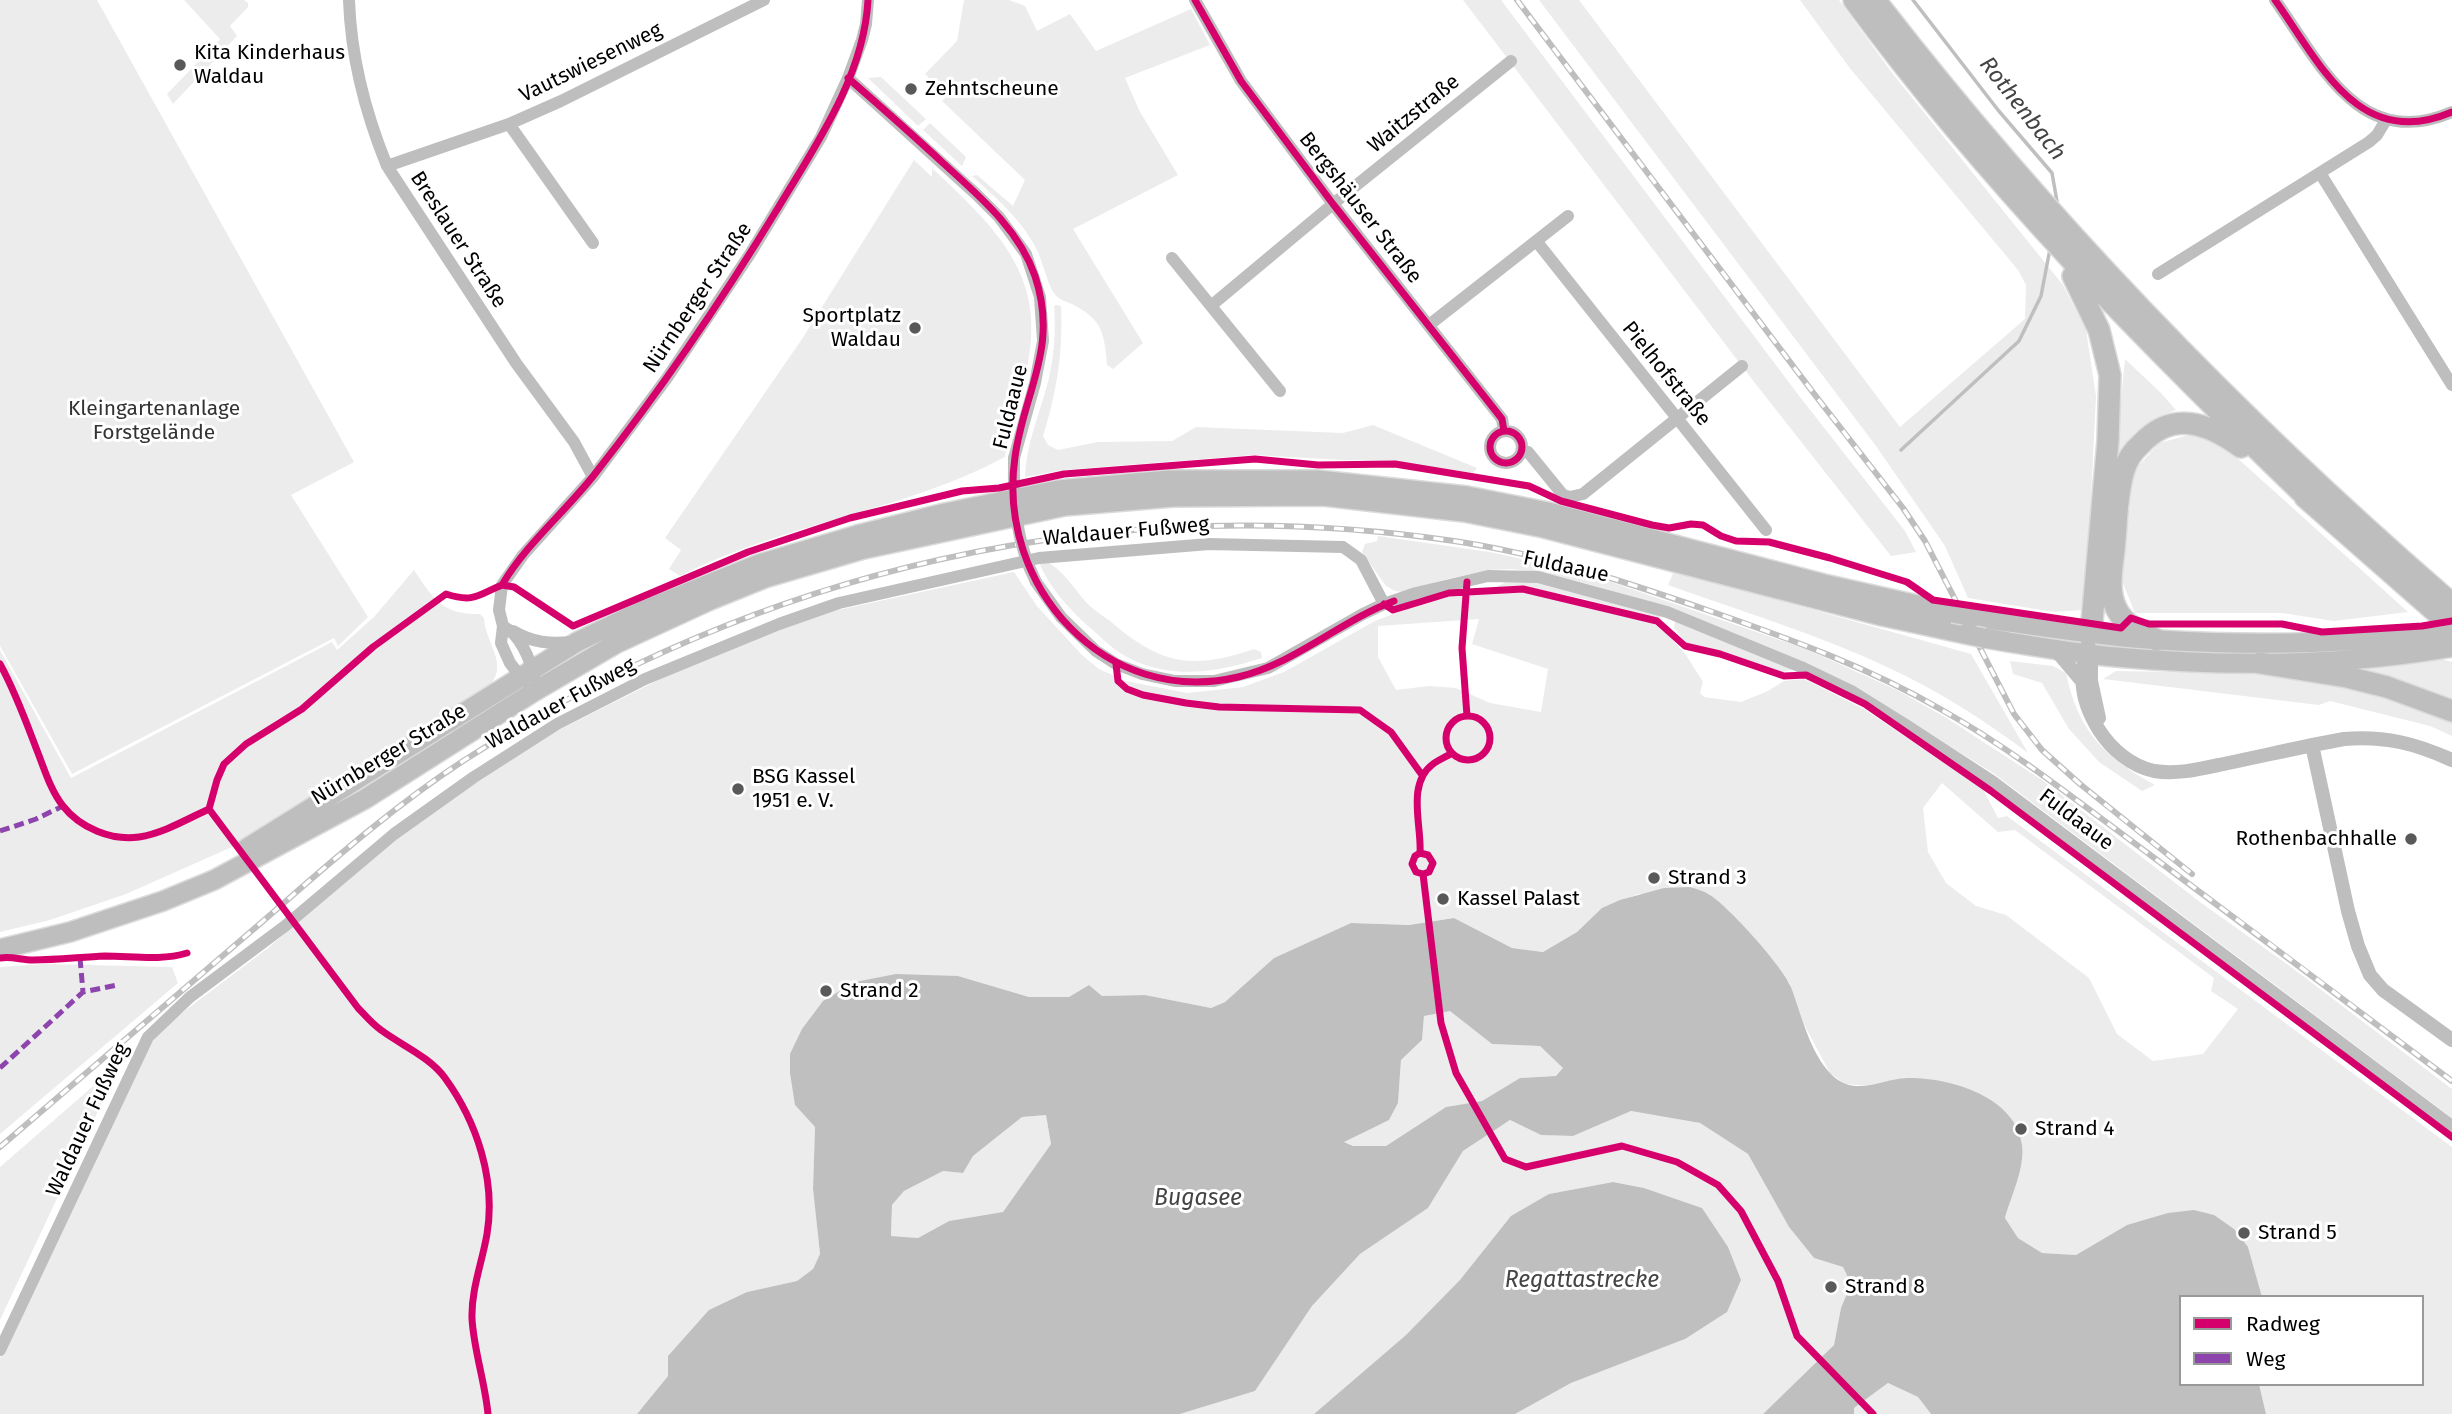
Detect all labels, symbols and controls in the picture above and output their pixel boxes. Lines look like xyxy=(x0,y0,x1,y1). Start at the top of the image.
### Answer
street label: Vautswiesenweg xyxy=(516,18,666,108)
place label: Kita Kinderhaus Waldau xyxy=(194,40,345,90)
water label: Rothenbach xyxy=(1973,52,2071,166)
marker: Kita Kinderhaus Waldau xyxy=(172,57,188,73)
street label: Waitzstraße xyxy=(1363,69,1465,159)
place label: Zehntscheune xyxy=(925,76,1059,102)
marker: Zehntscheune xyxy=(903,81,919,97)
street label: Bergshäuser Straße xyxy=(1293,127,1427,289)
street label: Breslauer Straße xyxy=(404,167,512,313)
street label: Nürnberger Straße xyxy=(638,218,758,378)
place label: Sportplatz Waldau xyxy=(802,303,901,353)
street label: Pielhofstraße xyxy=(1616,317,1716,431)
marker: Sportplatz Waldau xyxy=(907,320,923,336)
street label: Fuldaaue xyxy=(988,362,1034,452)
park label: Kleingartenanlage Forstgelände xyxy=(68,396,240,446)
street label: Waldauer Fußweg xyxy=(1042,512,1210,552)
street label: Fuldaaue xyxy=(1521,546,1611,588)
street label: Waldauer Fußweg xyxy=(482,653,640,755)
street label: Nürnberger Straße xyxy=(307,699,471,811)
place label: BSG Kassel 1951 e. V. xyxy=(752,764,855,814)
marker: BSG Kassel 1951 e. V. xyxy=(730,781,746,797)
street label: Fuldaaue xyxy=(2034,784,2118,856)
place label: Rothenbachhalle xyxy=(2236,826,2397,852)
marker: Rothenbachhalle xyxy=(2403,831,2419,847)
place label: Strand 3 xyxy=(1668,865,1747,891)
marker: Strand 3 xyxy=(1646,870,1662,886)
place label: Kassel Palast xyxy=(1457,886,1580,912)
marker: Kassel Palast xyxy=(1435,891,1451,907)
place label: Strand 2 xyxy=(840,978,919,1004)
marker: Strand 2 xyxy=(818,983,834,999)
street label: Waldauer Fußweg xyxy=(41,1039,135,1201)
place label: Strand 4 xyxy=(2035,1116,2114,1142)
marker: Strand 4 xyxy=(2013,1121,2029,1137)
water label: Bugasee xyxy=(1154,1185,1242,1213)
place label: Strand 5 xyxy=(2258,1220,2337,1246)
marker: Strand 5 xyxy=(2236,1225,2252,1241)
water label: Regattastrecke xyxy=(1505,1267,1659,1295)
place label: Strand 8 xyxy=(1845,1274,1925,1300)
marker: Strand 8 xyxy=(1823,1279,1839,1295)
legend xyxy=(2179,1295,2424,1386)
text: Radweg xyxy=(2246,1311,2320,1337)
text: Weg xyxy=(2246,1346,2286,1372)

